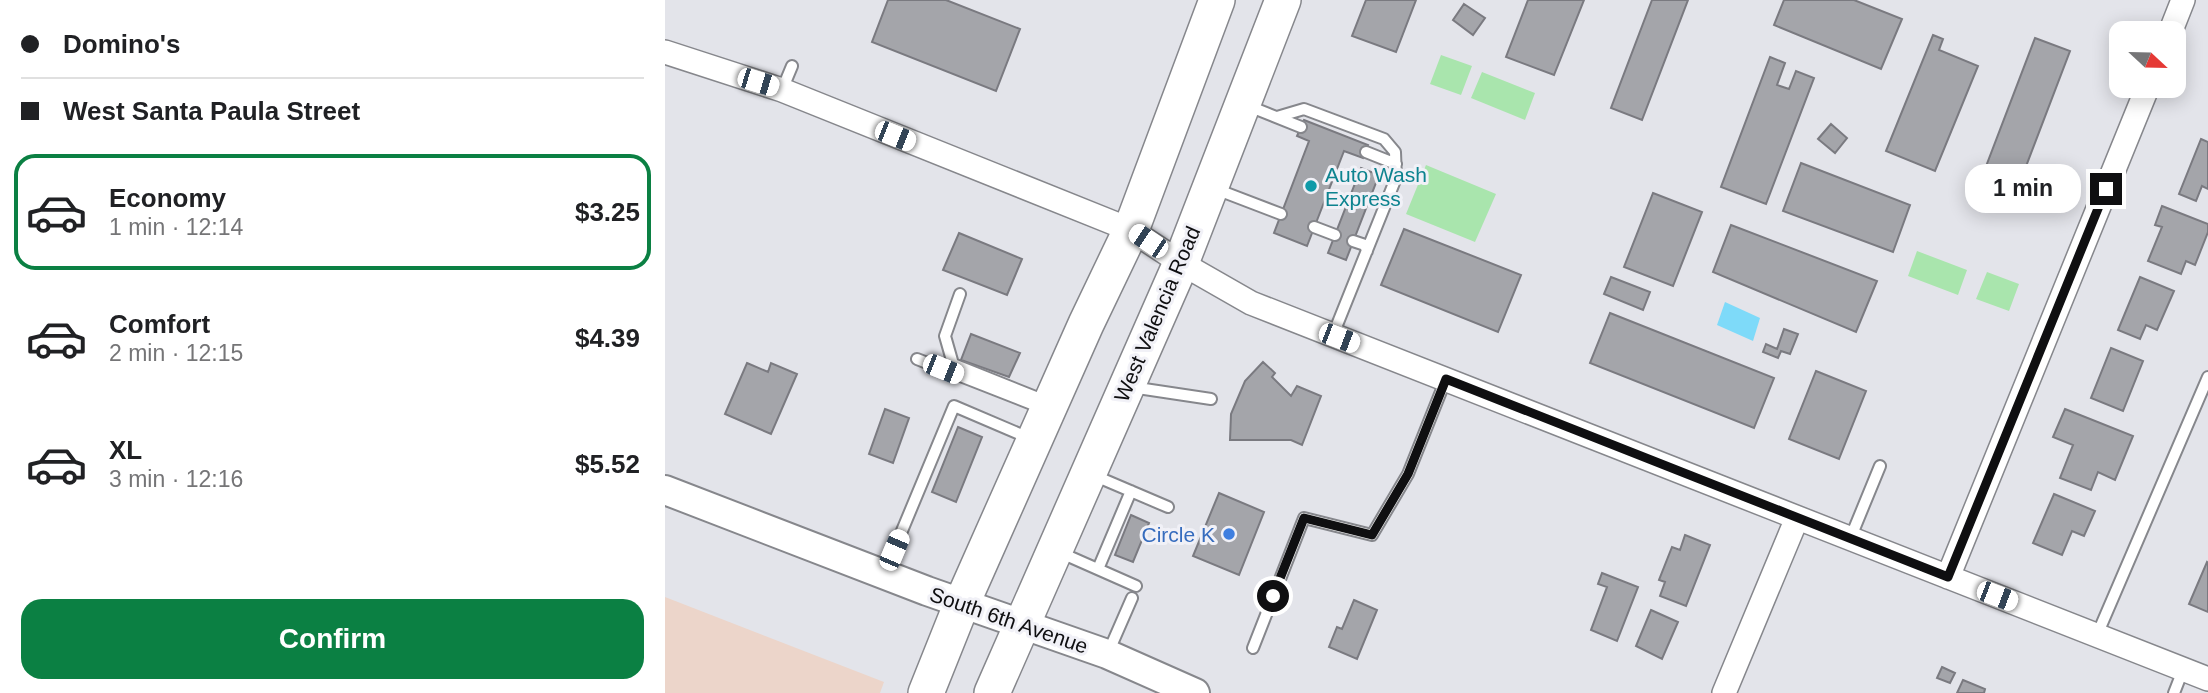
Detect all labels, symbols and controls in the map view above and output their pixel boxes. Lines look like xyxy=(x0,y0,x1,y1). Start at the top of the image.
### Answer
north arrow xyxy=(2109,21,2186,98)
map controls xyxy=(2109,21,2186,98)
text: Domino's xyxy=(63,29,180,59)
car xyxy=(735,66,782,98)
text: West Santa Paula Street xyxy=(63,96,360,126)
car xyxy=(872,118,919,154)
place label: Auto Wash Express xyxy=(1325,163,1427,210)
callout: 1 min xyxy=(1966,164,2081,214)
route end xyxy=(2090,173,2122,205)
text: 1 min xyxy=(1993,175,2053,201)
marker: Auto Wash Express xyxy=(1303,178,1319,194)
icon: car xyxy=(25,181,88,244)
text: Economy xyxy=(109,183,226,213)
text: $3.25 xyxy=(575,197,640,227)
text: 1 min · 12:14 xyxy=(109,214,243,240)
car xyxy=(1125,221,1172,261)
street label: West Valencia Road xyxy=(1110,223,1204,405)
icon: car xyxy=(25,307,88,370)
text: Comfort xyxy=(109,309,210,339)
car xyxy=(1316,321,1363,355)
text: $4.39 xyxy=(575,323,640,353)
text: 2 min · 12:15 xyxy=(109,340,243,366)
car xyxy=(920,351,967,387)
icon: car xyxy=(25,433,88,496)
text: XL xyxy=(109,435,142,465)
text: $5.52 xyxy=(575,449,640,479)
text: 3 min · 12:16 xyxy=(109,466,243,492)
place label: Circle K xyxy=(1141,523,1215,546)
marker: Circle K xyxy=(1221,526,1237,542)
car xyxy=(877,527,912,573)
car xyxy=(1974,579,2021,613)
route start xyxy=(1257,580,1289,612)
street label: South 6th Avenue xyxy=(927,582,1091,658)
button: Confirm xyxy=(21,599,644,679)

